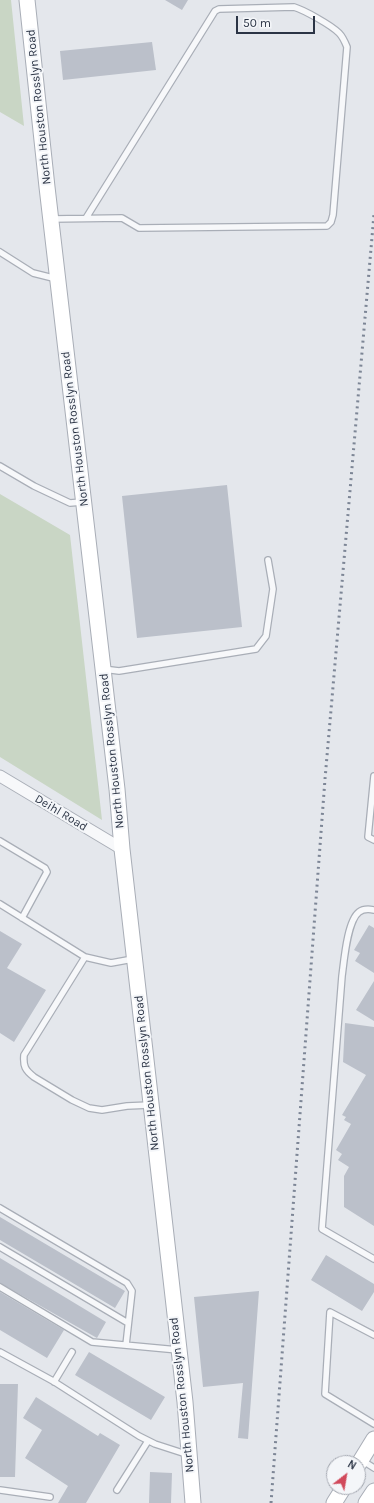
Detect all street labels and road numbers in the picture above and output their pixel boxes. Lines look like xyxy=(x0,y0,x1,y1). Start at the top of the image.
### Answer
street label: North Houston Rosslyn Road xyxy=(24,29,54,185)
street label: North Houston Rosslyn Road xyxy=(58,351,92,507)
street label: North Houston Rosslyn Road xyxy=(97,673,127,829)
street label: Deihl Road xyxy=(32,792,90,834)
street label: North Houston Rosslyn Road xyxy=(132,995,162,1151)
street label: North Houston Rosslyn Road xyxy=(167,1317,197,1473)

